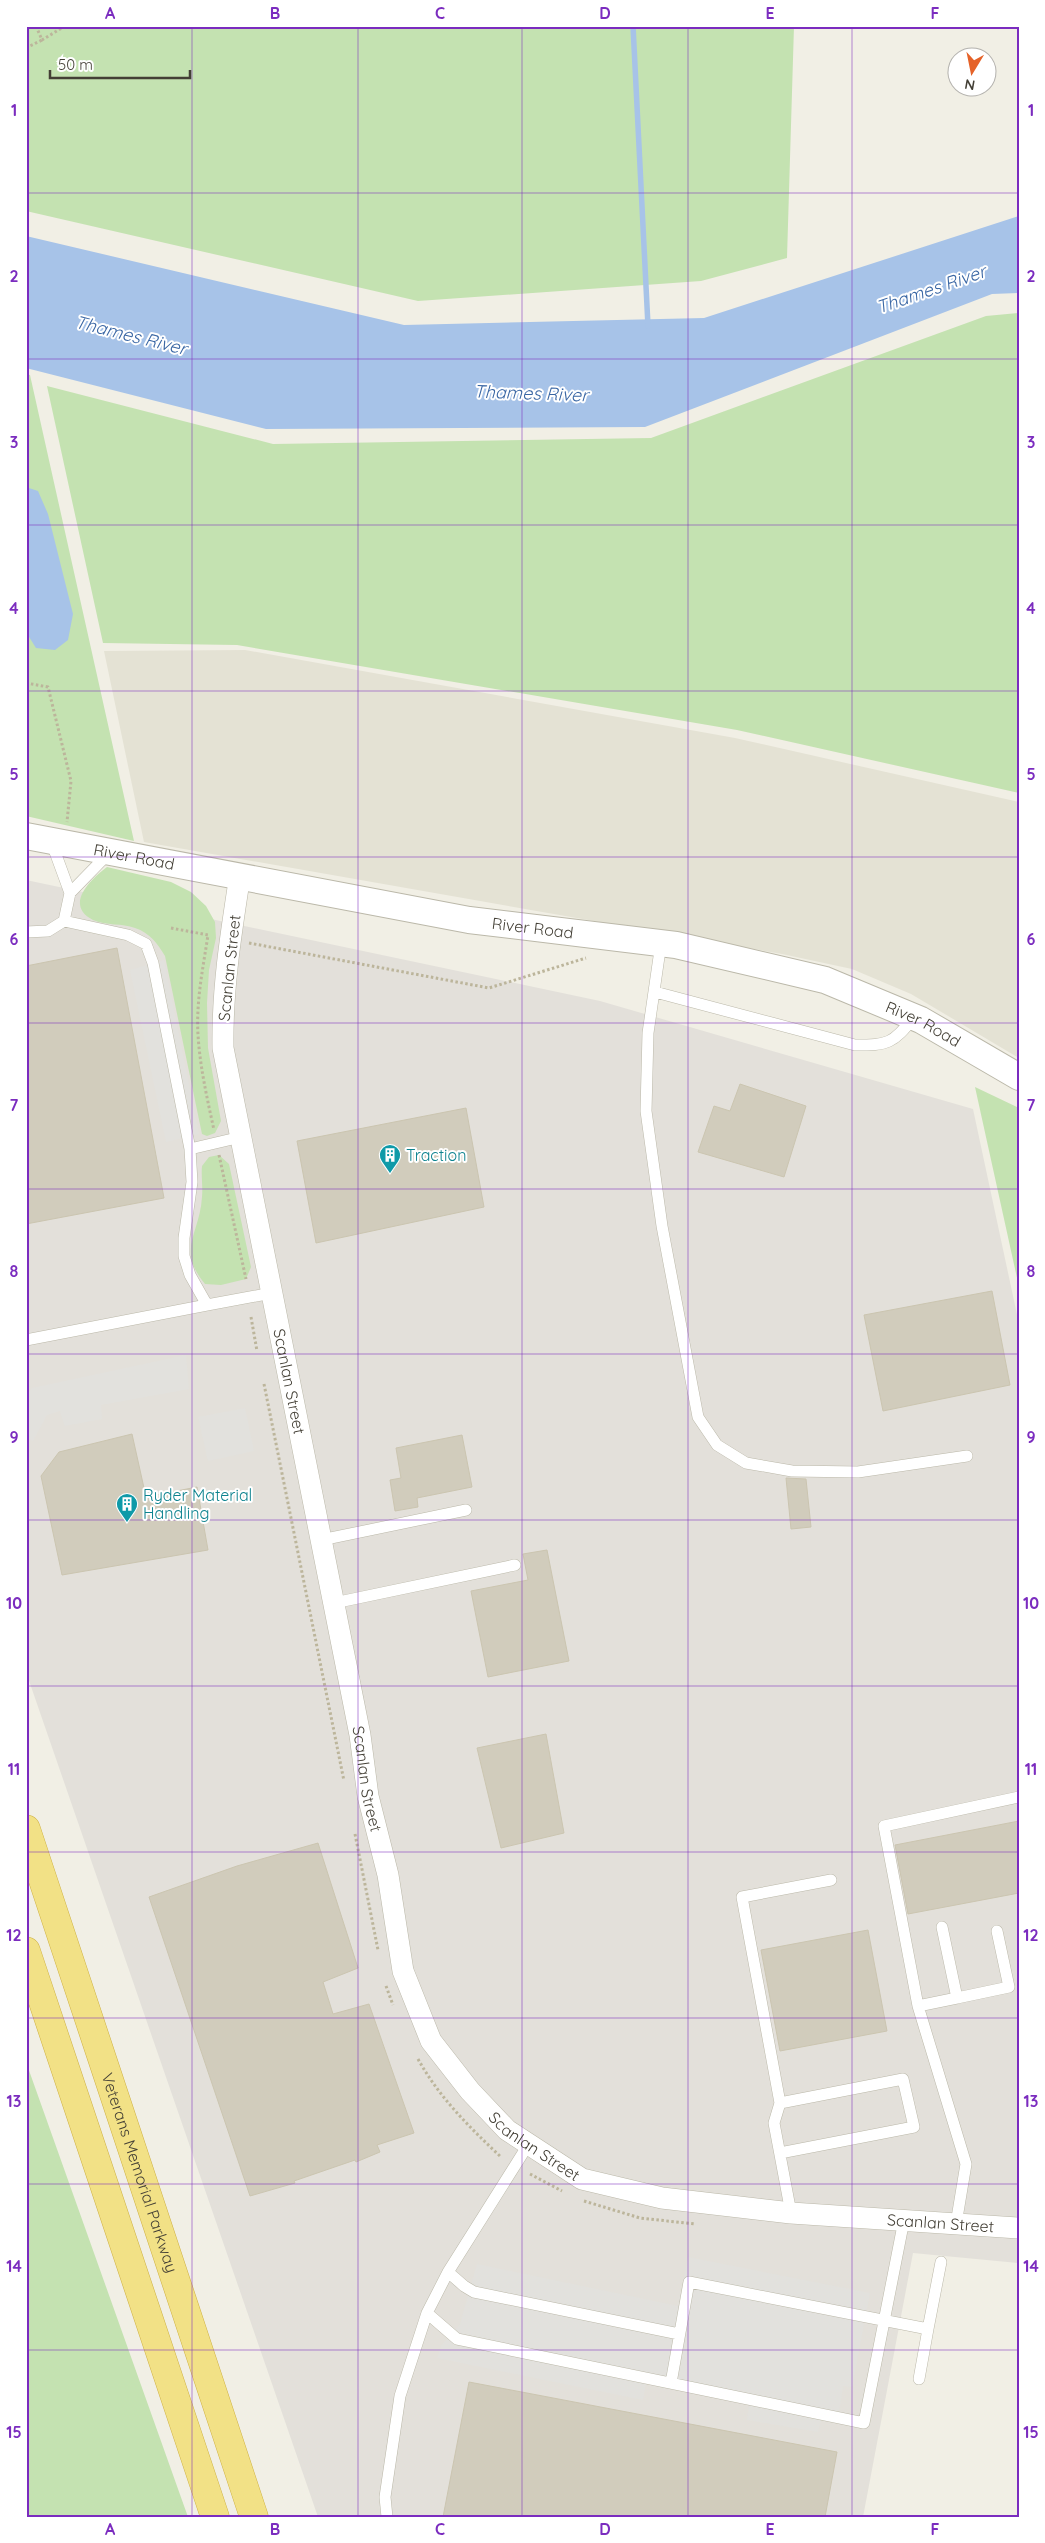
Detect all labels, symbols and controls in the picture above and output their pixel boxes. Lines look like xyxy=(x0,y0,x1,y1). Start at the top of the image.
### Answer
text: A xyxy=(105,3,116,23)
text: B xyxy=(270,3,280,23)
text: C xyxy=(435,3,445,23)
text: D xyxy=(599,3,611,23)
text: E xyxy=(765,3,775,23)
text: F xyxy=(931,3,940,23)
scale bar xyxy=(50,48,190,80)
north arrow xyxy=(948,48,998,98)
text: 50 m xyxy=(58,55,93,74)
text: N xyxy=(963,75,976,95)
text: 1 xyxy=(11,100,17,120)
text: 1 xyxy=(1028,100,1034,120)
water label: Thames River xyxy=(873,259,991,318)
text: 2 xyxy=(9,266,19,286)
text: 2 xyxy=(1026,266,1036,286)
water label: Thames River xyxy=(73,310,191,360)
water label: Thames River xyxy=(473,380,591,407)
text: 3 xyxy=(10,432,18,452)
text: 3 xyxy=(1027,432,1035,452)
text: 4 xyxy=(9,598,19,618)
text: 4 xyxy=(1026,598,1036,618)
text: 5 xyxy=(9,764,19,784)
text: 5 xyxy=(1026,764,1036,784)
street label: River Road xyxy=(92,839,176,874)
street label: River Road xyxy=(491,913,574,943)
street label: Scanlan Street xyxy=(213,914,245,1022)
text: 6 xyxy=(10,929,19,949)
text: 6 xyxy=(1027,929,1036,949)
street label: River Road xyxy=(883,996,964,1051)
text: 7 xyxy=(10,1095,19,1115)
text: 7 xyxy=(1027,1095,1036,1115)
building icon: Traction xyxy=(378,1143,402,1174)
place label: Traction xyxy=(406,1145,466,1165)
text: 8 xyxy=(10,1261,19,1281)
text: 8 xyxy=(1027,1261,1036,1281)
street label: Scanlan Street xyxy=(269,1327,310,1436)
text: 9 xyxy=(9,1427,19,1447)
text: 9 xyxy=(1026,1427,1036,1447)
place label: Ryder Material Handling xyxy=(143,1485,252,1523)
building icon: Ryder Material Handling xyxy=(115,1492,139,1523)
text: 10 xyxy=(6,1593,22,1613)
text: 10 xyxy=(1023,1593,1039,1613)
street label: Scanlan Street xyxy=(348,1724,387,1834)
text: 11 xyxy=(8,1759,20,1779)
text: 11 xyxy=(1025,1759,1037,1779)
text: 12 xyxy=(6,1925,22,1945)
text: 12 xyxy=(1023,1925,1039,1945)
street label: Veterans Memorial Parkway xyxy=(97,2070,182,2275)
text: 13 xyxy=(7,2091,21,2111)
text: 13 xyxy=(1024,2091,1038,2111)
street label: Scanlan Street xyxy=(485,2107,584,2185)
street label: Scanlan Street xyxy=(887,2209,995,2236)
text: 14 xyxy=(6,2256,22,2276)
text: 14 xyxy=(1023,2256,1039,2276)
text: 15 xyxy=(6,2422,22,2442)
text: 15 xyxy=(1023,2422,1039,2442)
text: A xyxy=(105,2519,116,2539)
text: B xyxy=(270,2519,280,2539)
text: C xyxy=(435,2519,445,2539)
text: D xyxy=(599,2519,611,2539)
text: E xyxy=(765,2519,775,2539)
text: F xyxy=(931,2519,940,2539)

